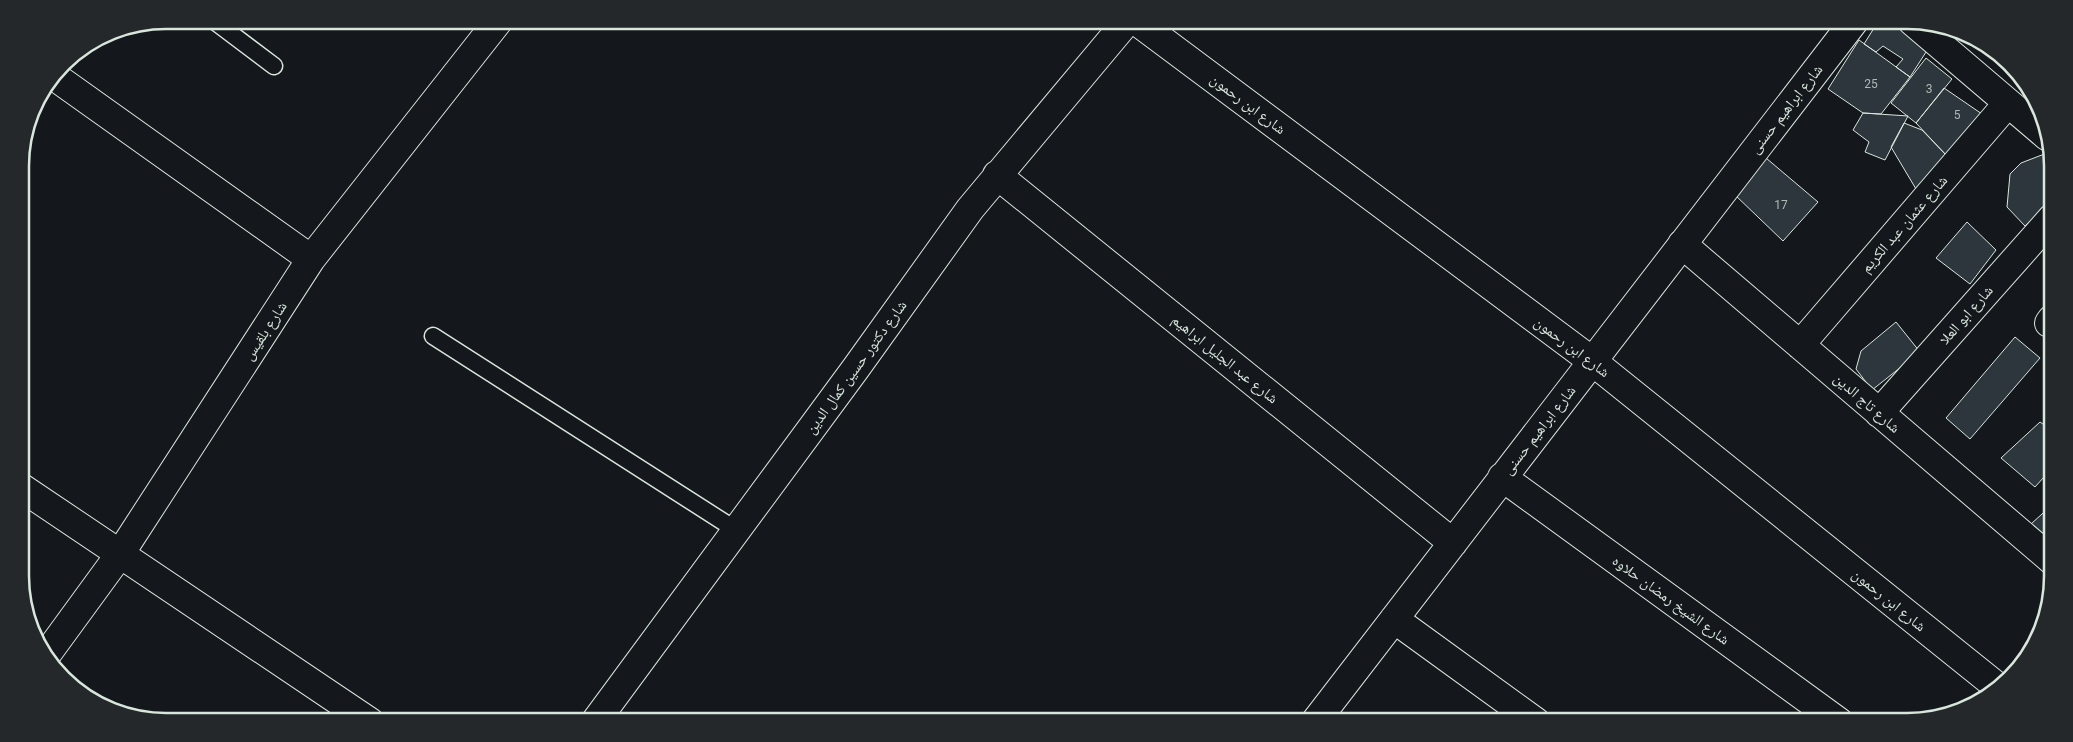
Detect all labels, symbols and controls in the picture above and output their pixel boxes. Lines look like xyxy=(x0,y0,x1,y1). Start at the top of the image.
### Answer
street label: شارع ابراهيم حسنى xyxy=(1746,61,1827,158)
street label: شارع ابن رحمون xyxy=(1206,70,1289,139)
house number: 25 xyxy=(1864,77,1878,91)
house number: 3 xyxy=(1926,82,1932,96)
house number: 5 xyxy=(1954,108,1961,122)
street label: شارع عثمان عبد الكريم xyxy=(1857,171,1952,277)
house number: 17 xyxy=(1774,198,1788,212)
street label: شارع ابو العلا xyxy=(1935,282,1998,349)
street label: شارع دكتور حسين كمال الدين xyxy=(802,297,911,438)
street label: شارع بلقيس xyxy=(239,298,292,364)
street label: شارع عبد الجليل ابراهيم xyxy=(1168,311,1282,408)
street label: شارع ابن رحمون xyxy=(1530,313,1613,382)
street label: شارع تاج الدين xyxy=(1829,369,1904,438)
street label: شارع ابراهيم حسنى xyxy=(1499,382,1580,479)
street label: شارع الشيخ رمضان حلاوه xyxy=(1608,551,1733,649)
street label: شارع ابن رحمون xyxy=(1848,565,1930,636)

